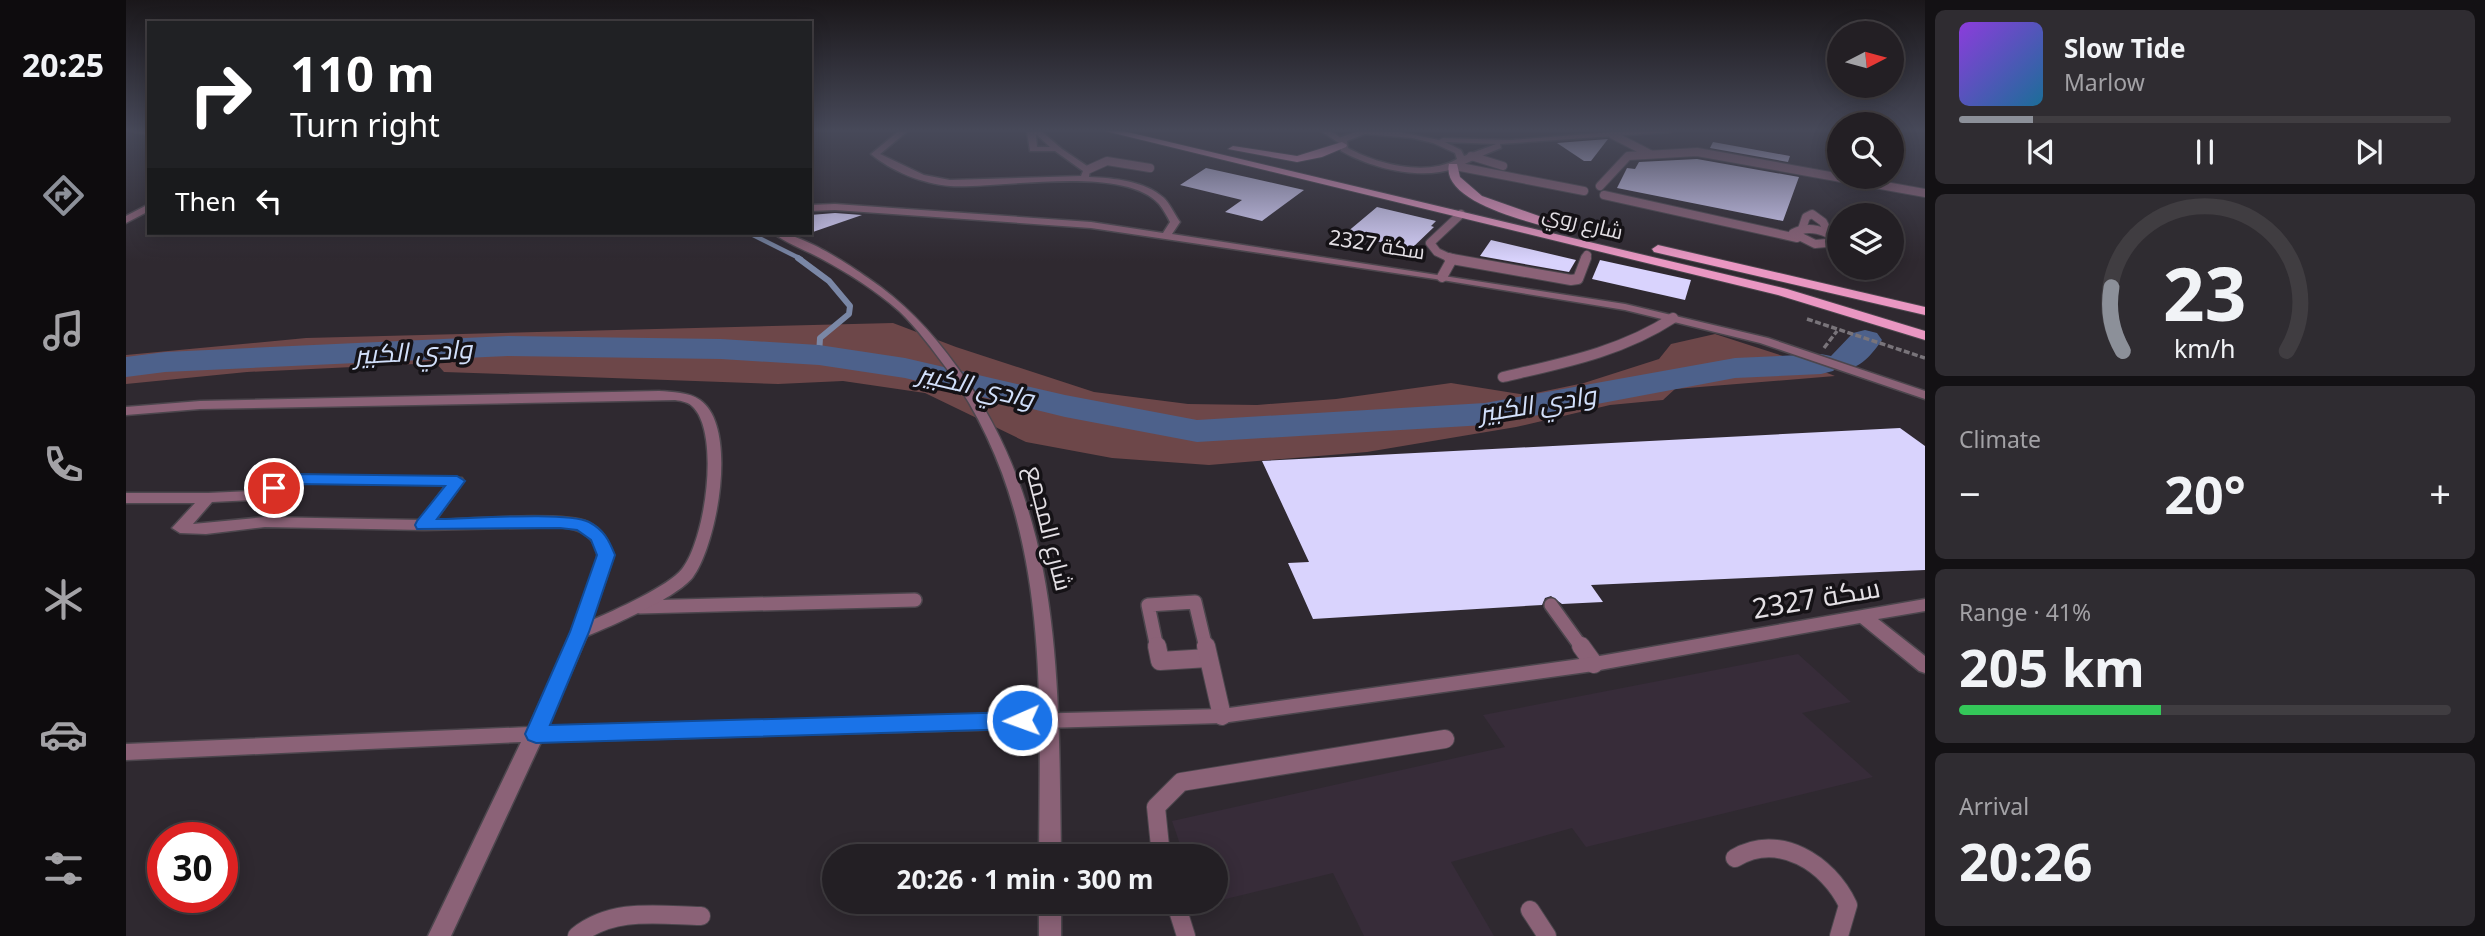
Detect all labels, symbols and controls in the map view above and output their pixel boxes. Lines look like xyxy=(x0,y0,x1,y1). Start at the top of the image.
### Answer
north arrow xyxy=(1827,21,1904,98)
map controls xyxy=(1827,21,1904,280)
text: Slow Tide xyxy=(2064,30,2186,66)
text: 110 m xyxy=(290,40,435,106)
text: 20:25 xyxy=(22,43,104,86)
icon: right xyxy=(175,49,266,140)
text: Marlow xyxy=(2064,66,2145,98)
text: Turn right xyxy=(290,103,440,146)
button: search xyxy=(1827,112,1904,189)
icon: previous xyxy=(2022,133,2060,171)
icon: pause xyxy=(2186,133,2224,171)
icon: next xyxy=(2350,133,2388,171)
icon: directions xyxy=(39,171,88,220)
icon: left xyxy=(250,182,288,220)
text: Then xyxy=(175,183,236,219)
street label: شارع روي xyxy=(1539,199,1626,248)
button: layers xyxy=(1827,203,1904,280)
street label: سكة 2327 xyxy=(1327,223,1427,265)
text: 23 xyxy=(2163,243,2247,342)
icon: music xyxy=(39,306,88,355)
water label: وادي الكبير xyxy=(350,330,475,376)
text: km/h xyxy=(2174,330,2236,364)
water label: وادي الكبير xyxy=(911,354,1039,420)
water label: وادي الكبير xyxy=(1473,376,1601,434)
text: Climate xyxy=(1959,423,2041,455)
icon: phone xyxy=(39,440,88,489)
pin xyxy=(244,458,304,518)
text: 20° xyxy=(2164,458,2246,529)
street label: شارع المجمع xyxy=(1018,462,1081,594)
text: − xyxy=(1959,467,1981,519)
text: + xyxy=(2429,467,2451,519)
icon: arrive xyxy=(255,469,293,507)
street label: سكة 2327 xyxy=(1749,567,1883,627)
icon: climate xyxy=(39,575,88,624)
text: Range · 41% xyxy=(1959,596,2091,628)
text: 205 km xyxy=(1959,631,2145,702)
position arrow xyxy=(985,683,1059,757)
icon: car xyxy=(39,710,88,759)
text: Arrival xyxy=(1959,790,2029,822)
speed limit sign: 30 xyxy=(147,822,238,913)
text: 20:26 xyxy=(1959,825,2093,896)
icon: filters xyxy=(39,844,88,893)
text: 20:26 · 1 min · 300 m xyxy=(897,861,1153,897)

